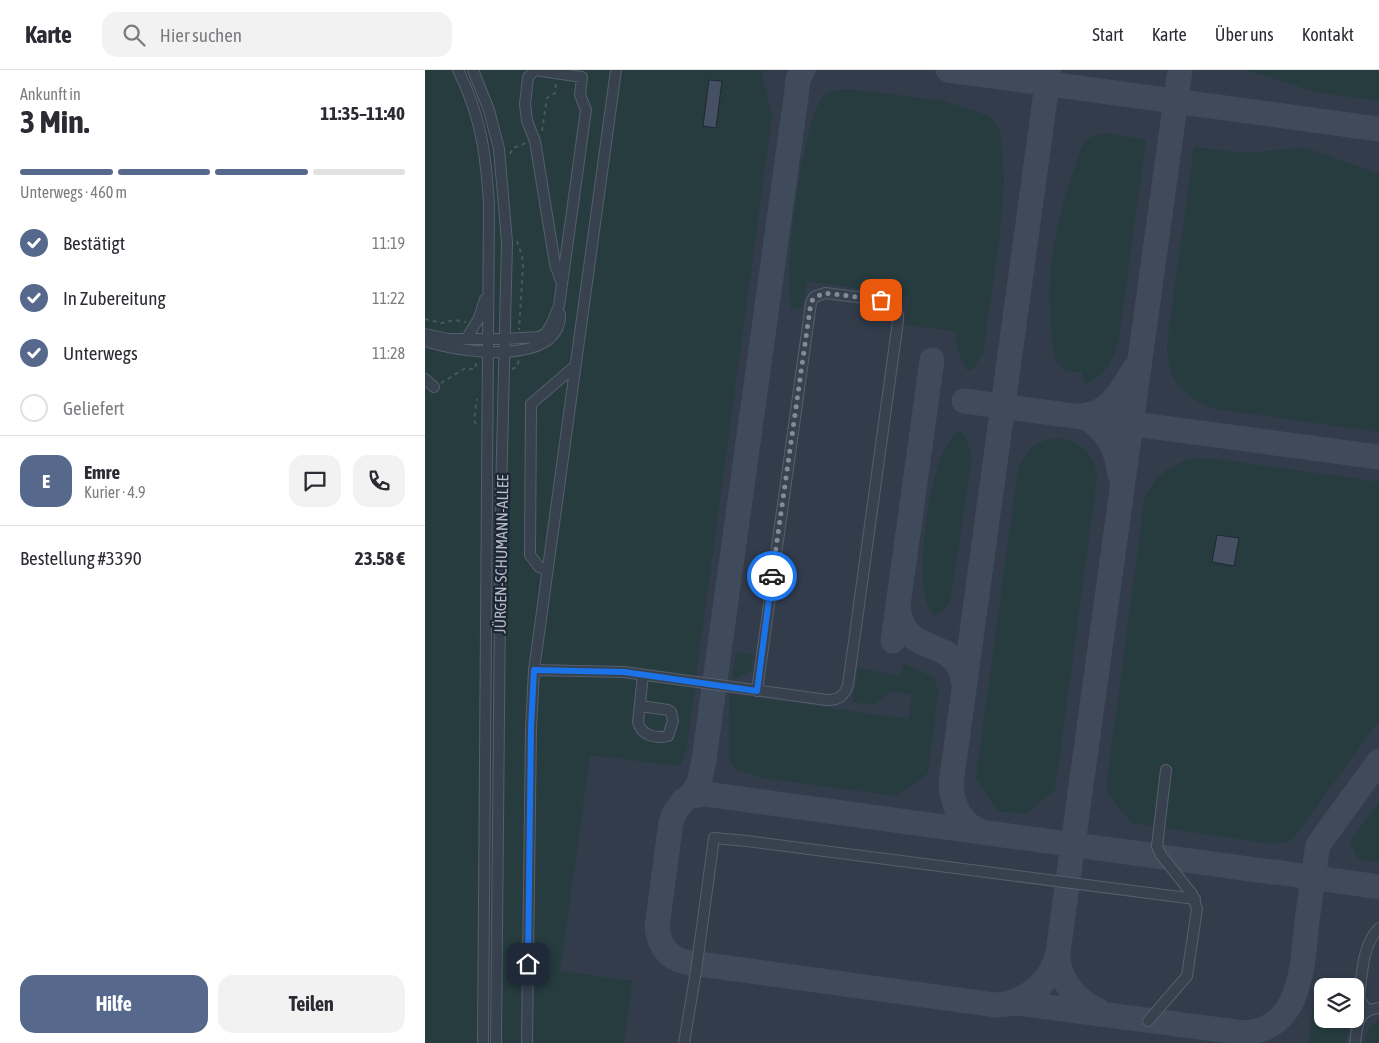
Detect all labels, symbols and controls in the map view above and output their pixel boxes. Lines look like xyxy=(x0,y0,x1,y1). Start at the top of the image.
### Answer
search box xyxy=(102,12,452,57)
text: Karte xyxy=(25,21,72,48)
icon: search xyxy=(120,21,148,49)
text: Hier suchen xyxy=(160,24,242,46)
text: Start xyxy=(1092,24,1124,45)
text: Karte xyxy=(1152,24,1187,45)
text: Über uns xyxy=(1215,24,1274,45)
text: Kontakt xyxy=(1302,24,1354,45)
text: Ankunft in xyxy=(20,85,81,103)
text: 11:35–11:40 xyxy=(320,102,405,124)
text: 3 Min. xyxy=(20,103,89,140)
text: Unterwegs · 460 m xyxy=(20,183,127,201)
icon: check xyxy=(20,229,48,257)
text: Bestätigt xyxy=(63,232,125,254)
text: 11:19 xyxy=(372,234,405,252)
pin xyxy=(860,279,902,321)
icon: check xyxy=(20,284,48,312)
icon: bag xyxy=(867,286,895,314)
text: In Zubereitung xyxy=(63,287,166,309)
text: 11:22 xyxy=(372,289,405,307)
icon: check xyxy=(20,339,48,367)
text: Unterwegs xyxy=(63,342,138,364)
text: 11:28 xyxy=(372,344,405,362)
text: Geliefert xyxy=(63,397,124,419)
button: chat xyxy=(289,455,341,507)
button: phone xyxy=(353,455,405,507)
text: Emre xyxy=(84,461,120,483)
text: E xyxy=(42,470,50,492)
street label: JÜRGEN-SCHUMANN-ALLEE xyxy=(491,474,511,634)
text: Kurier · 4.9 xyxy=(84,483,146,501)
text: Bestellung #3390 xyxy=(20,547,142,569)
text: 23.58 € xyxy=(355,547,405,569)
courier xyxy=(747,551,797,601)
icon: car xyxy=(758,562,786,590)
pin xyxy=(507,943,549,985)
icon: home xyxy=(514,950,542,978)
button: Hilfe xyxy=(20,975,208,1033)
button: Teilen xyxy=(218,975,405,1033)
map controls xyxy=(1314,978,1364,1028)
button: layers xyxy=(1314,978,1364,1028)

